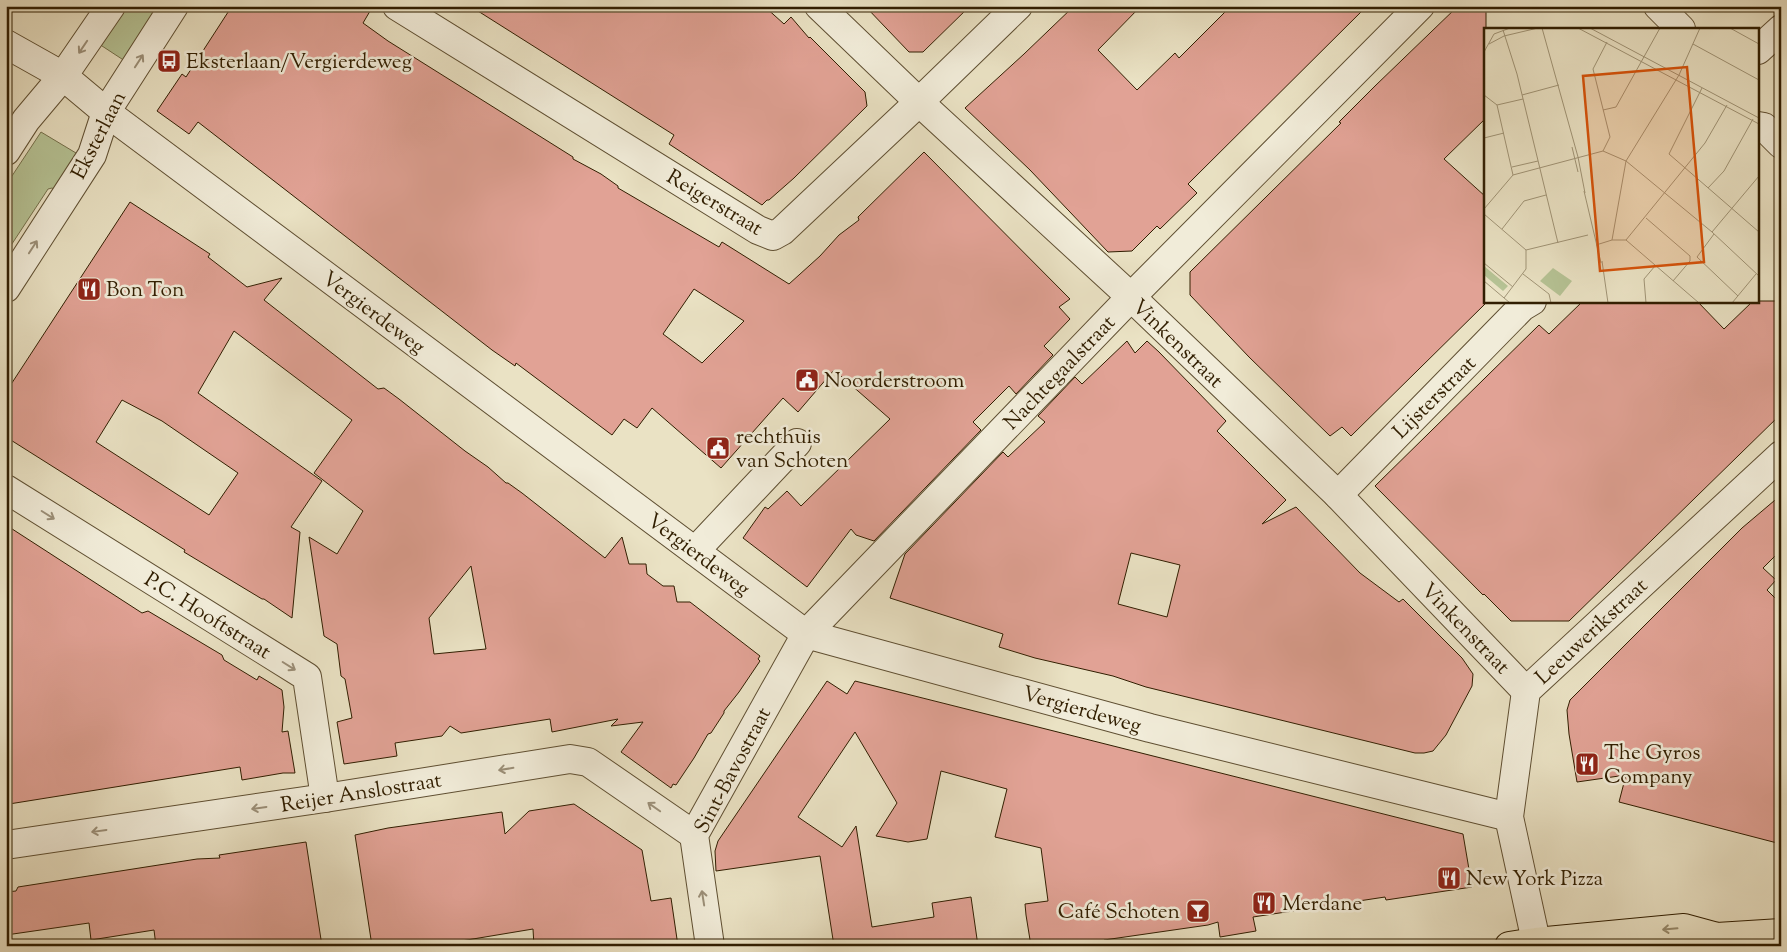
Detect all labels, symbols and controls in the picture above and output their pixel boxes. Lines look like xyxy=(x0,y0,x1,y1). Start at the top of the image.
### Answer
inset map xyxy=(1484,28,1760,302)
one-way arrow xyxy=(78,39,88,53)
bus stop icon: Eksterlaan/Vergierdeweg xyxy=(156,48,182,74)
place label: Eksterlaan/Vergierdeweg xyxy=(186,48,412,78)
one-way arrow xyxy=(134,55,144,69)
street label: Eksterlaan xyxy=(65,87,135,185)
street label: Reigerstraat xyxy=(660,163,768,244)
one-way arrow xyxy=(28,240,38,254)
street label: Vergierdeweg xyxy=(315,265,431,362)
restaurant icon: Bon Ton xyxy=(76,276,102,302)
place label: Bon Ton xyxy=(106,276,184,306)
street label: Vinkenstraat xyxy=(1124,293,1229,396)
street label: Nachtegaalstraat xyxy=(998,309,1123,438)
street label: Lijsterstraat xyxy=(1387,350,1484,447)
public building icon: Noorderstroom xyxy=(794,367,820,393)
place label: Noorderstroom xyxy=(824,367,964,397)
place label: rechthuis van Schoten xyxy=(736,423,848,477)
public building icon: rechthuis van Schoten xyxy=(705,435,731,461)
street label: Vergierdeweg xyxy=(640,507,756,604)
one-way arrow xyxy=(40,510,54,520)
street label: P.C. Hooftstraat xyxy=(138,566,276,668)
street label: Leeuwerikstraat xyxy=(1529,572,1655,693)
street label: Vinkenstraat xyxy=(1413,577,1516,682)
one-way arrow xyxy=(282,661,296,671)
street label: Vergierdeweg xyxy=(1018,680,1144,742)
street label: Sint-Bavostraat xyxy=(688,702,780,839)
place label: The Gyros Company xyxy=(1604,739,1700,793)
restaurant icon: The Gyros Company xyxy=(1574,751,1600,777)
one-way arrow xyxy=(499,764,515,774)
street label: Reijer Anslostraat xyxy=(279,766,444,822)
one-way arrow xyxy=(647,802,661,812)
one-way arrow xyxy=(252,803,268,813)
one-way arrow xyxy=(91,827,107,837)
restaurant icon: New York Pizza xyxy=(1436,865,1462,891)
place label: New York Pizza xyxy=(1466,865,1604,895)
one-way arrow xyxy=(698,890,708,906)
restaurant icon: Merdane xyxy=(1251,890,1277,916)
place label: Merdane xyxy=(1282,890,1362,920)
place label: Café Schoten xyxy=(1058,898,1180,928)
bar icon: Café Schoten xyxy=(1185,898,1211,924)
one-way arrow xyxy=(1662,925,1678,934)

